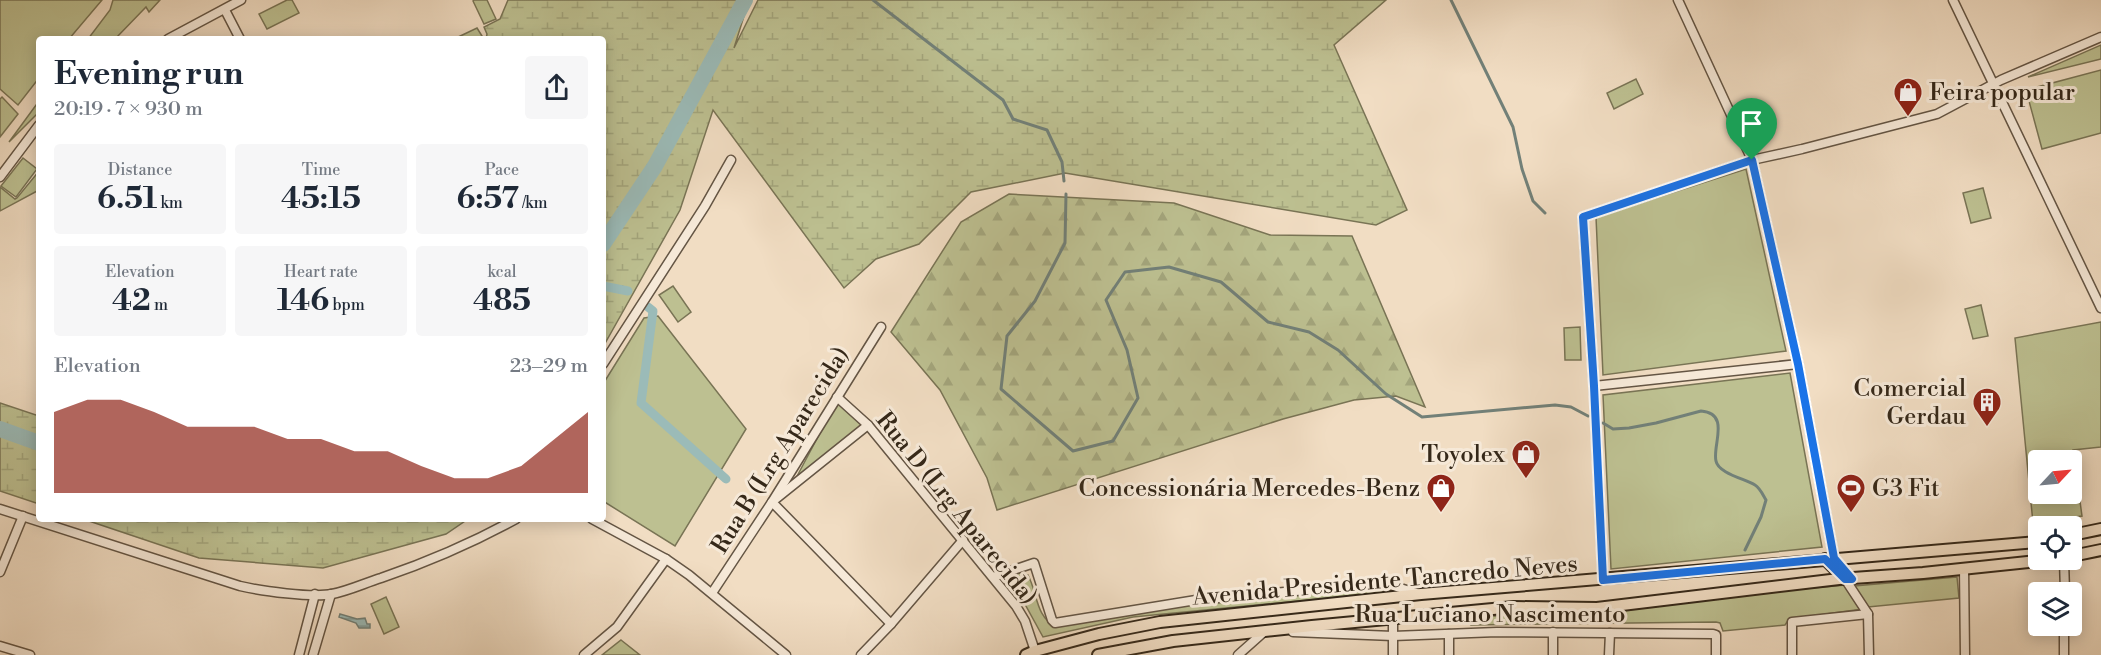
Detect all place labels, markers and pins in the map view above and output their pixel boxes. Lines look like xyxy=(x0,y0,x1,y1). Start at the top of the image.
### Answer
shop icon: Feira popular xyxy=(1892,76,1924,118)
place label: Feira popular xyxy=(1929,78,2075,108)
pin xyxy=(1726,98,1777,160)
place label: Comercial Gerdau xyxy=(1854,374,1966,432)
building icon: Comercial Gerdau xyxy=(1971,386,2003,428)
shop icon: Toyolex xyxy=(1510,438,1542,480)
place label: Toyolex xyxy=(1421,440,1506,470)
shop icon: Concessionária Mercedes-Benz xyxy=(1425,472,1457,514)
sports icon: G3 Fit xyxy=(1835,472,1867,514)
place label: Concessionária Mercedes-Benz xyxy=(1079,474,1420,504)
place label: G3 Fit xyxy=(1872,474,1940,504)

